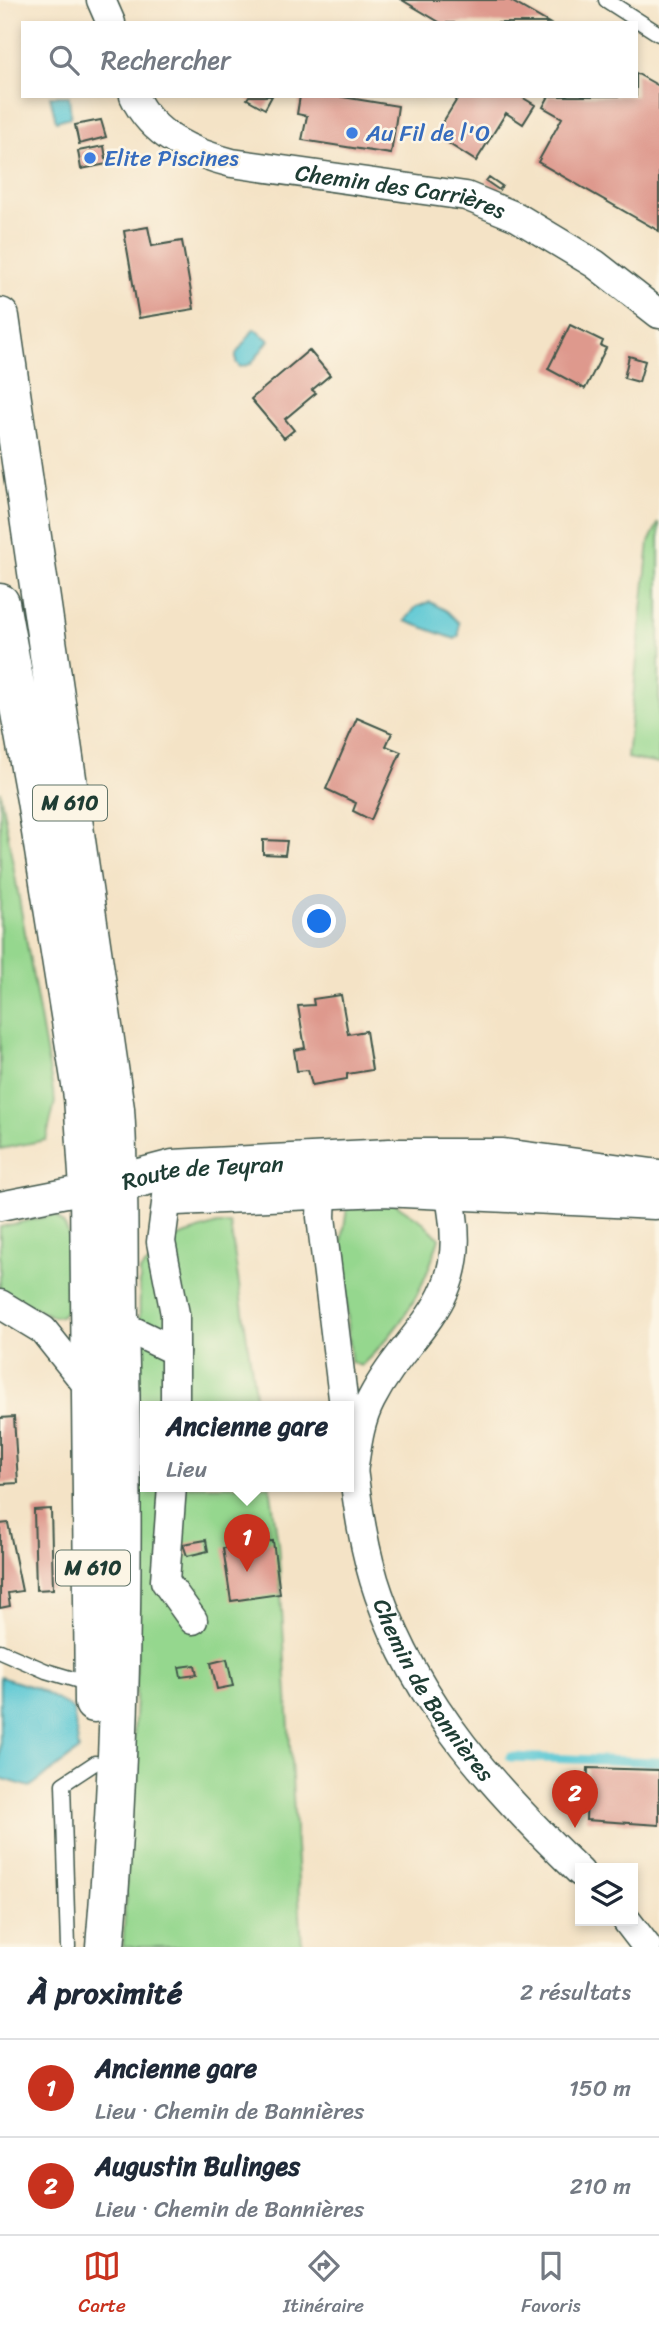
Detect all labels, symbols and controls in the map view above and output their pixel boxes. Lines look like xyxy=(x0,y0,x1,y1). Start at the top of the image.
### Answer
search box xyxy=(21,21,638,98)
text: Rechercher xyxy=(101,37,231,83)
icon: search xyxy=(45,41,83,79)
place label: Au Fil de l'O xyxy=(365,113,490,154)
marker: Au Fil de l'O xyxy=(344,125,360,141)
place label: Elite Piscines xyxy=(104,138,239,179)
marker: Elite Piscines xyxy=(82,150,98,166)
street label: Chemin des Carrières xyxy=(293,152,513,231)
road number: M 610 xyxy=(33,786,107,820)
your location xyxy=(302,904,336,938)
street label: Route de Teyran xyxy=(117,1143,284,1202)
popup xyxy=(140,1401,354,1492)
text: Ancienne gare xyxy=(166,1403,328,1449)
text: Lieu xyxy=(166,1449,207,1490)
pin: 1 xyxy=(224,1514,270,1572)
road number: M 610 xyxy=(56,1550,130,1586)
street label: Chemin de Bannières xyxy=(361,1592,505,1792)
pin: 2 xyxy=(552,1770,598,1828)
map controls xyxy=(575,1863,638,1926)
button: layers xyxy=(575,1863,638,1926)
text: À proximité xyxy=(28,1966,182,2020)
text: 2 résultats xyxy=(520,1972,631,2013)
text: Ancienne gare xyxy=(95,2045,257,2091)
text: 1 xyxy=(46,2068,56,2109)
text: 150 m xyxy=(569,2068,631,2109)
text: Lieu · Chemin de Bannières xyxy=(95,2091,364,2132)
text: Augustin Bulinges xyxy=(95,2143,300,2189)
text: 2 xyxy=(44,2166,58,2207)
text: 210 m xyxy=(570,2166,631,2207)
text: Lieu · Chemin de Bannières xyxy=(95,2189,364,2230)
tab: Carte xyxy=(79,2247,126,2322)
tab: Itinéraire xyxy=(283,2247,364,2322)
tab: Favoris xyxy=(521,2247,580,2322)

